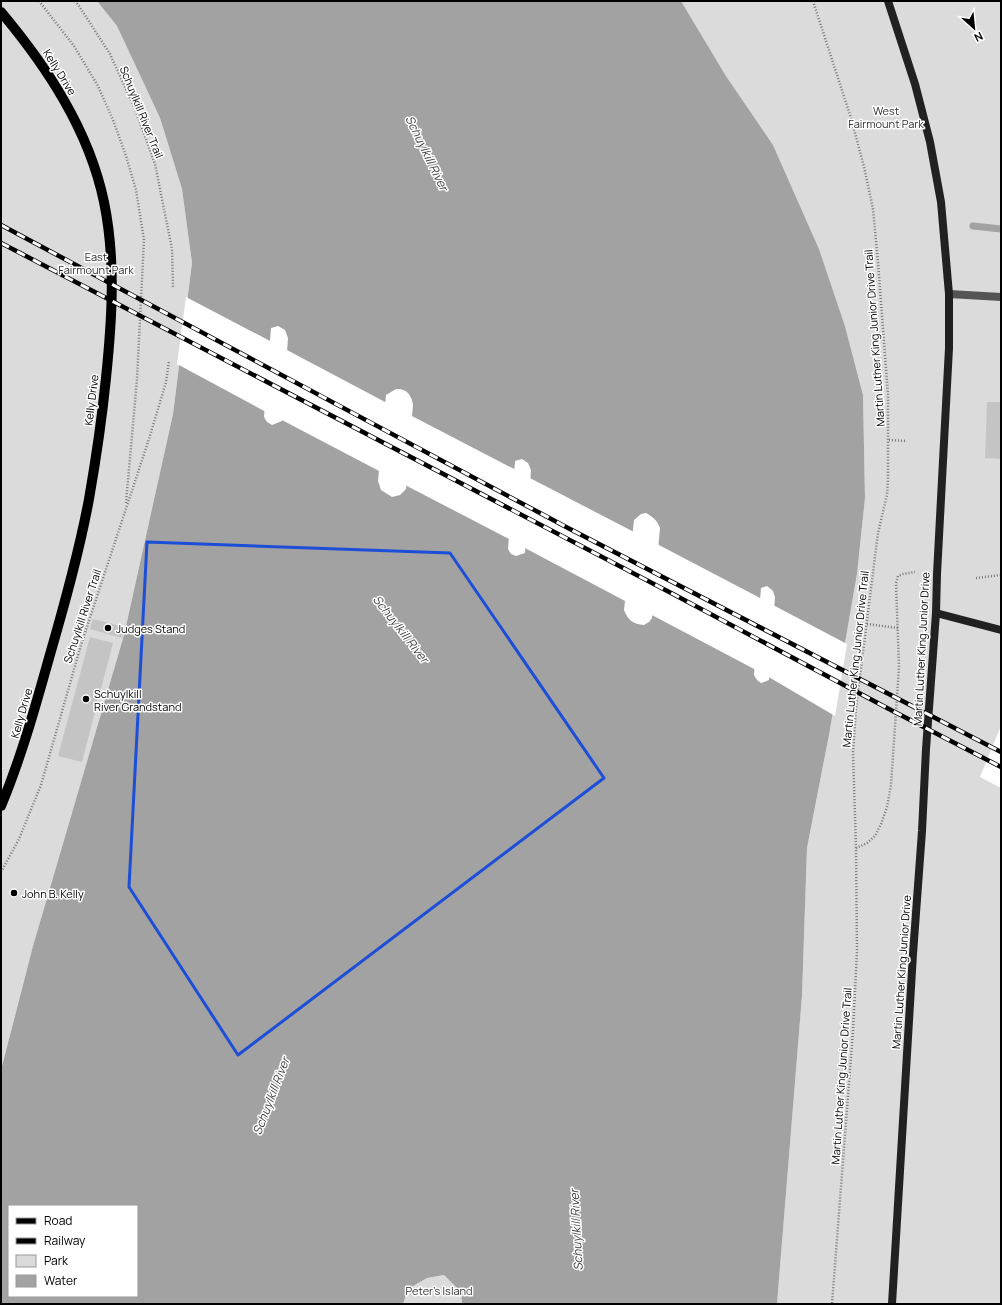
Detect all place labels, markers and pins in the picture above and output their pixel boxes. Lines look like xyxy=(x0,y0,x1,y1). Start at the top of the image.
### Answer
place label: Judges Stand xyxy=(116,621,185,636)
marker: Judges Stand xyxy=(103,623,113,633)
place label: Schuylkill River Grandstand xyxy=(94,686,181,714)
marker: Schuylkill River Grandstand xyxy=(81,694,91,704)
place label: John B. Kelly xyxy=(22,886,84,901)
marker: John B. Kelly xyxy=(9,888,19,898)

